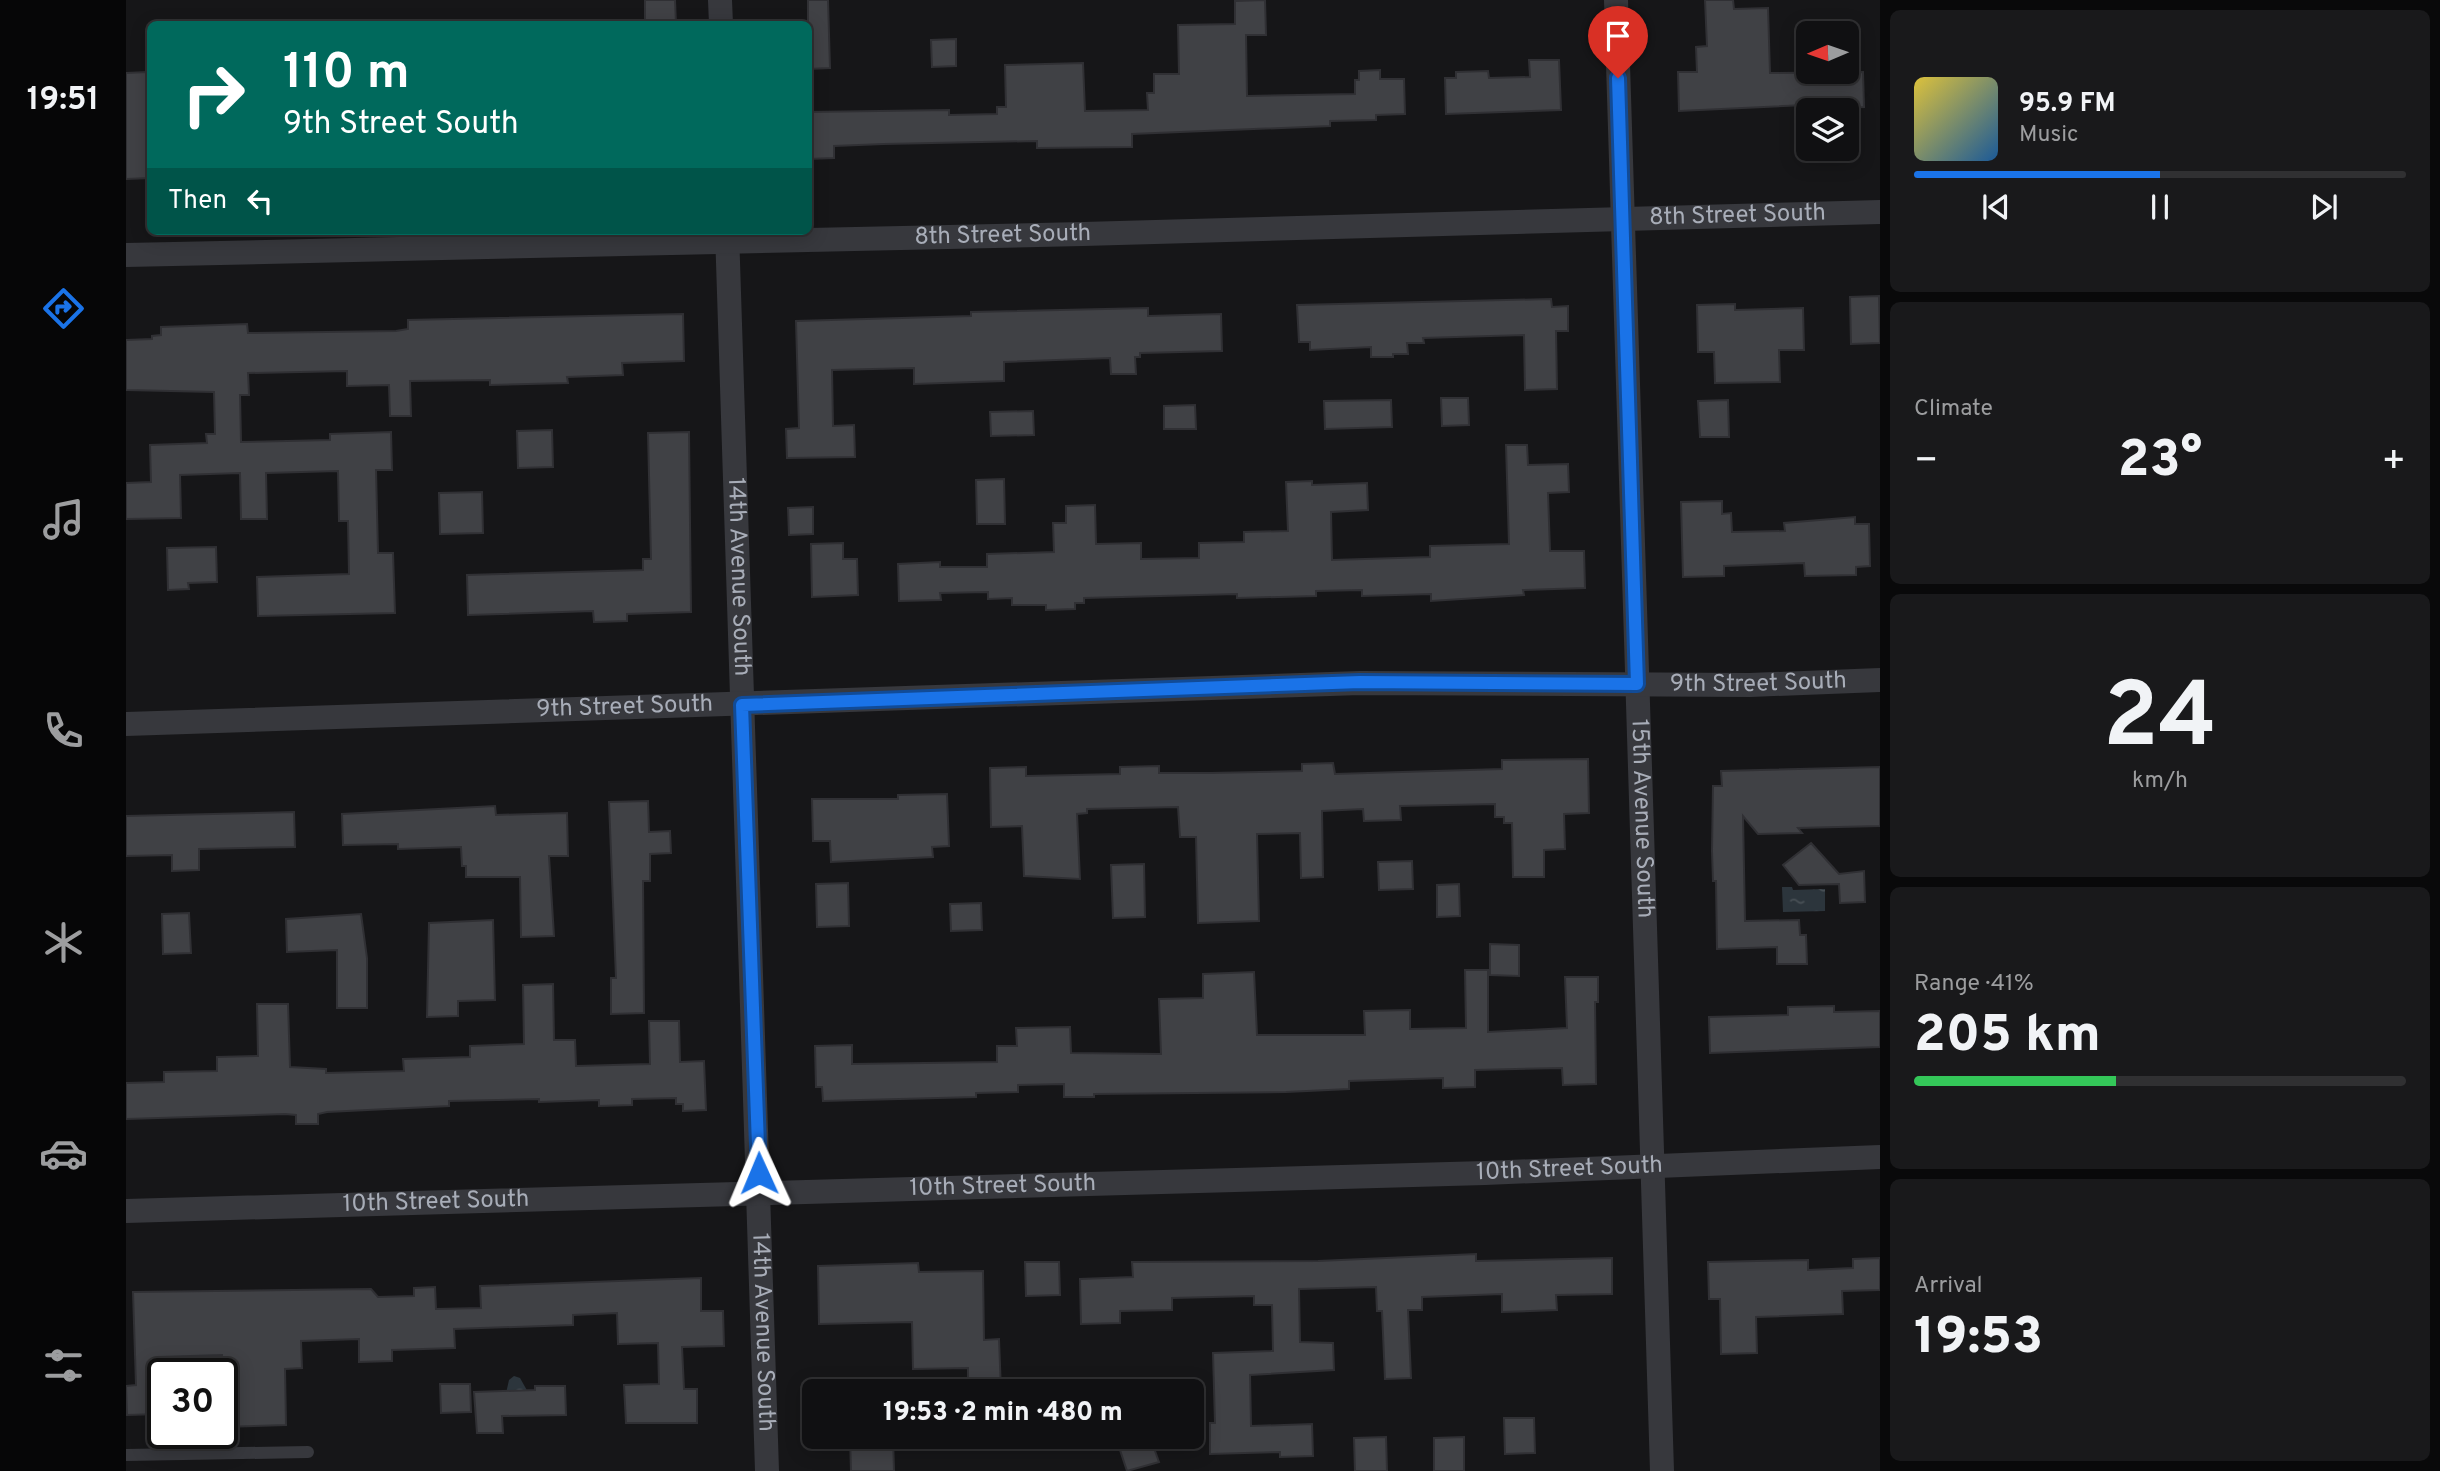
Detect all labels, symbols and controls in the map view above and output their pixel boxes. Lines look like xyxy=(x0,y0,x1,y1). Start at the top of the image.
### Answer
pin xyxy=(1588,6,1648,78)
icon: arrive xyxy=(1599,17,1637,55)
north arrow xyxy=(1796,21,1858,84)
map controls xyxy=(1796,21,1859,161)
text: 110 m xyxy=(283,44,410,106)
icon: right xyxy=(168,49,259,140)
text: 19:51 xyxy=(27,81,99,121)
text: 95.9 FM xyxy=(2019,88,2116,121)
button: layers xyxy=(1796,98,1859,161)
text: 9th Street South xyxy=(283,105,519,145)
text: Music xyxy=(2019,121,2079,150)
icon: left xyxy=(241,182,279,220)
text: Then xyxy=(168,185,227,218)
icon: previous xyxy=(1977,188,2015,226)
icon: pause xyxy=(2141,188,2179,226)
icon: next xyxy=(2305,188,2343,226)
street label: 8th Street South xyxy=(1649,199,1826,233)
street label: 8th Street South xyxy=(914,219,1092,253)
icon: directions xyxy=(39,284,88,333)
text: Climate xyxy=(1914,395,1993,424)
text: 23° xyxy=(2118,429,2202,495)
text: − xyxy=(1914,438,1939,487)
text: + xyxy=(2381,438,2406,487)
street label: 14th Avenue South xyxy=(720,477,756,677)
icon: music xyxy=(39,495,88,544)
text: 24 xyxy=(2103,664,2217,779)
street label: 9th Street South xyxy=(1670,666,1847,700)
street label: 9th Street South xyxy=(536,690,714,725)
icon: phone xyxy=(39,706,88,755)
street label: 15th Avenue South xyxy=(1623,718,1660,919)
text: km/h xyxy=(2132,767,2188,796)
icon: climate xyxy=(39,918,88,967)
text: Range · 41% xyxy=(1914,970,2034,999)
text: 205 km xyxy=(1914,1004,2101,1070)
icon: car xyxy=(39,1129,88,1178)
position arrow xyxy=(722,1136,796,1210)
street label: 10th Street South xyxy=(1476,1151,1663,1188)
street label: 10th Street South xyxy=(909,1169,1096,1204)
street label: 10th Street South xyxy=(342,1185,530,1220)
street label: 14th Avenue South xyxy=(744,1232,781,1432)
text: Arrival xyxy=(1914,1272,1983,1301)
text: 19:53 xyxy=(1914,1306,2043,1372)
icon: filters xyxy=(39,1341,88,1390)
speed limit sign: 30 xyxy=(147,1358,238,1449)
text: 19:53 · 2 min · 480 m xyxy=(883,1397,1123,1430)

